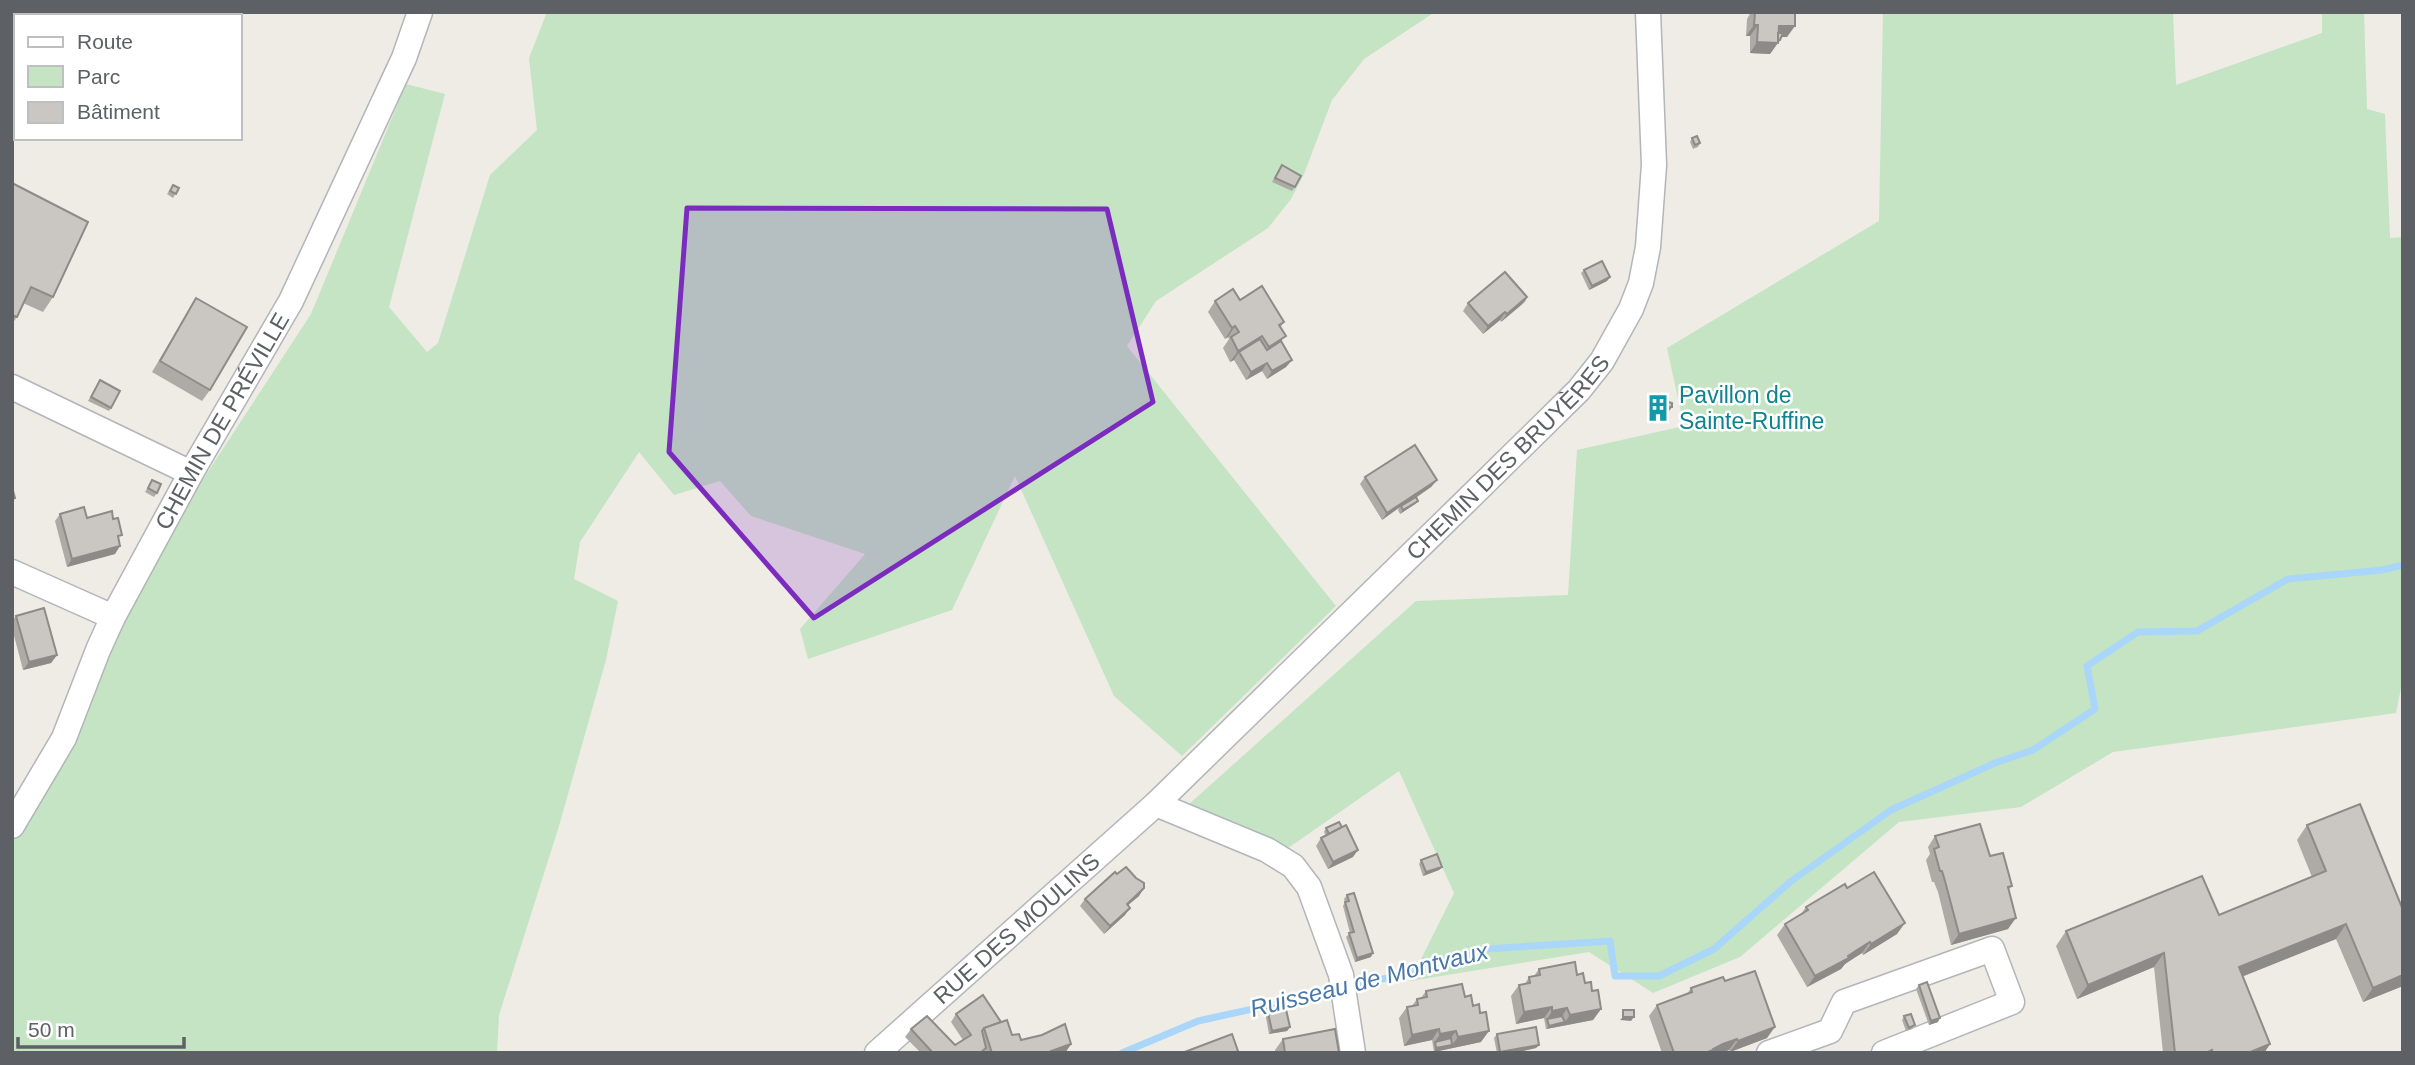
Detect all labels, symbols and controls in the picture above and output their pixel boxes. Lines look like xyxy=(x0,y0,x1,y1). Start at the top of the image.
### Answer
legend xyxy=(14,14,242,140)
text: Route xyxy=(77,30,133,53)
text: Parc xyxy=(77,65,120,88)
text: Bâtiment xyxy=(77,100,160,123)
street label: CHEMIN DE PRÉVILLE xyxy=(150,308,294,534)
street label: CHEMIN DES BRUYÈRES xyxy=(1401,350,1615,565)
place label: Pavillon de Sainte-Ruffine xyxy=(1679,382,1824,434)
building icon: Pavillon de Sainte-Ruffine xyxy=(1643,393,1673,423)
street label: RUE DES MOULINS xyxy=(928,848,1105,1009)
water label: Ruisseau de Montvaux xyxy=(1247,937,1492,1022)
scale bar xyxy=(18,1006,184,1050)
text: 50 m xyxy=(28,1018,75,1041)

